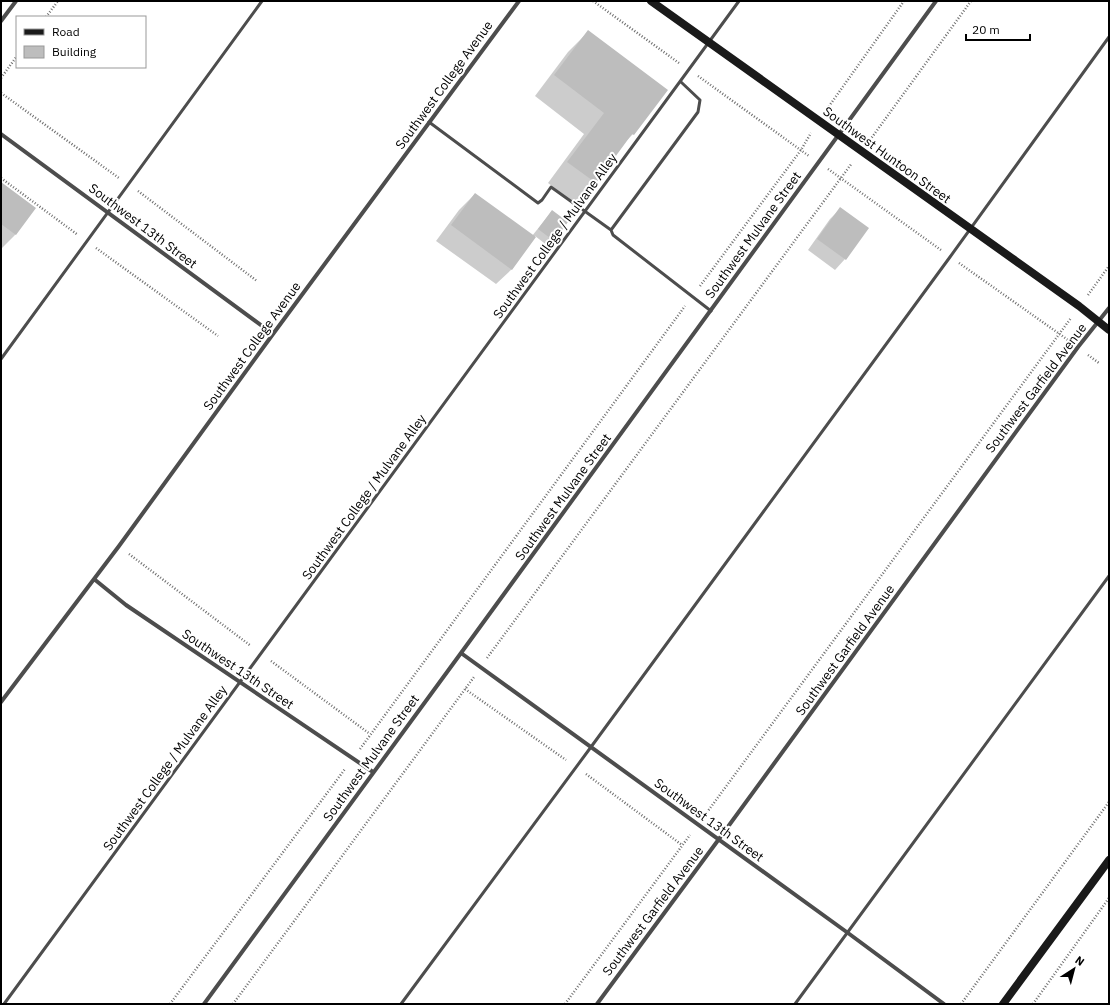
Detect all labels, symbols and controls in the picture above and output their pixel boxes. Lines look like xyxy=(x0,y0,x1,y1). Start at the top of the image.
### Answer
legend xyxy=(16,16,146,68)
scale bar xyxy=(966,16,1030,42)
street label: Southwest College Avenue xyxy=(392,17,496,153)
text: 20 m xyxy=(972,22,1000,37)
text: Road xyxy=(52,24,80,39)
text: Building xyxy=(52,44,97,59)
street label: Southwest Huntoon Street xyxy=(820,103,954,207)
street label: Southwest College / Mulvane Alley xyxy=(489,149,621,322)
street label: Southwest Mulvane Street xyxy=(701,168,805,302)
street label: Southwest 13th Street xyxy=(85,180,201,272)
street label: Southwest College Avenue xyxy=(200,278,304,414)
street label: Southwest Garfield Avenue xyxy=(982,320,1090,456)
street label: Southwest College / Mulvane Alley xyxy=(298,410,430,583)
street label: Southwest Mulvane Street xyxy=(511,430,615,564)
street label: Southwest Garfield Avenue xyxy=(792,581,898,719)
street label: Southwest 13th Street xyxy=(179,625,297,713)
street label: Southwest College / Mulvane Alley xyxy=(99,681,231,854)
street label: Southwest Mulvane Street xyxy=(319,691,423,825)
street label: Southwest 13th Street xyxy=(651,775,767,865)
street label: Southwest Garfield Avenue xyxy=(599,843,707,979)
north arrow xyxy=(1054,949,1094,989)
text: N xyxy=(1073,953,1087,969)

